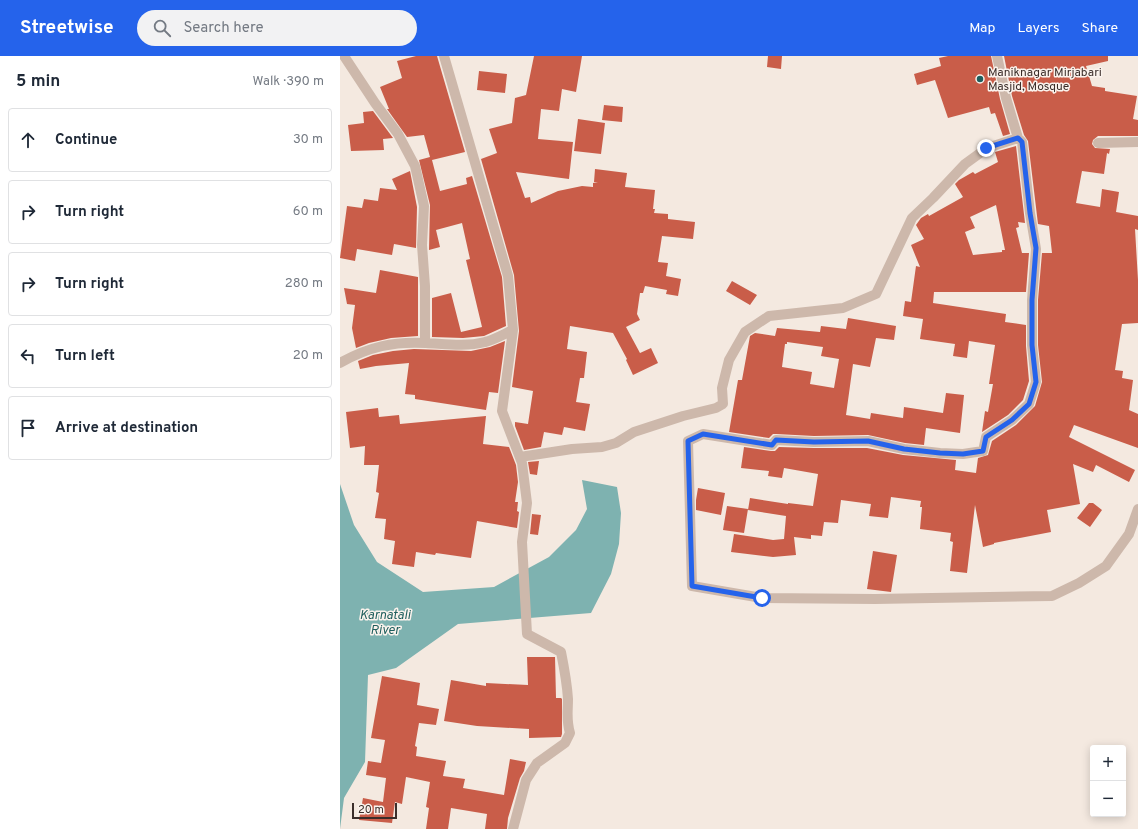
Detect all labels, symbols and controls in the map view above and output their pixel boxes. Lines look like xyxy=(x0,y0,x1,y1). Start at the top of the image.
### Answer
search box xyxy=(137,10,417,46)
text: Streetwise xyxy=(20,16,113,40)
icon: search xyxy=(151,17,173,39)
text: Search here xyxy=(183,19,264,38)
text: Map xyxy=(969,20,995,37)
text: Layers xyxy=(1017,20,1059,37)
text: Share xyxy=(1081,20,1118,37)
place label: Maniknagar Mirjabari Masjid, Mosque xyxy=(988,65,1102,95)
text: 5 min xyxy=(16,71,60,93)
text: Walk · 390 m xyxy=(253,74,324,90)
marker: Maniknagar Mirjabari Masjid, Mosque xyxy=(975,74,985,84)
icon: ahead xyxy=(17,129,39,151)
text: Continue xyxy=(55,131,117,150)
text: 30 m xyxy=(293,132,323,148)
route end xyxy=(977,139,995,157)
icon: right xyxy=(17,201,39,223)
text: Turn right xyxy=(55,203,124,222)
text: 60 m xyxy=(293,204,323,220)
icon: right xyxy=(17,273,39,295)
text: Turn right xyxy=(55,275,124,294)
text: 280 m xyxy=(285,276,323,292)
icon: left xyxy=(17,345,39,367)
text: Turn left xyxy=(55,347,115,366)
text: 20 m xyxy=(293,348,323,364)
icon: arrive xyxy=(17,417,39,439)
text: Arrive at destination xyxy=(55,419,198,438)
route start xyxy=(753,589,771,607)
water label: Karnatali River xyxy=(360,608,411,639)
map controls xyxy=(1090,745,1126,817)
button: + xyxy=(1090,745,1126,781)
button: − xyxy=(1090,781,1126,817)
scale bar xyxy=(352,801,397,820)
text: 20 m xyxy=(358,803,384,817)

